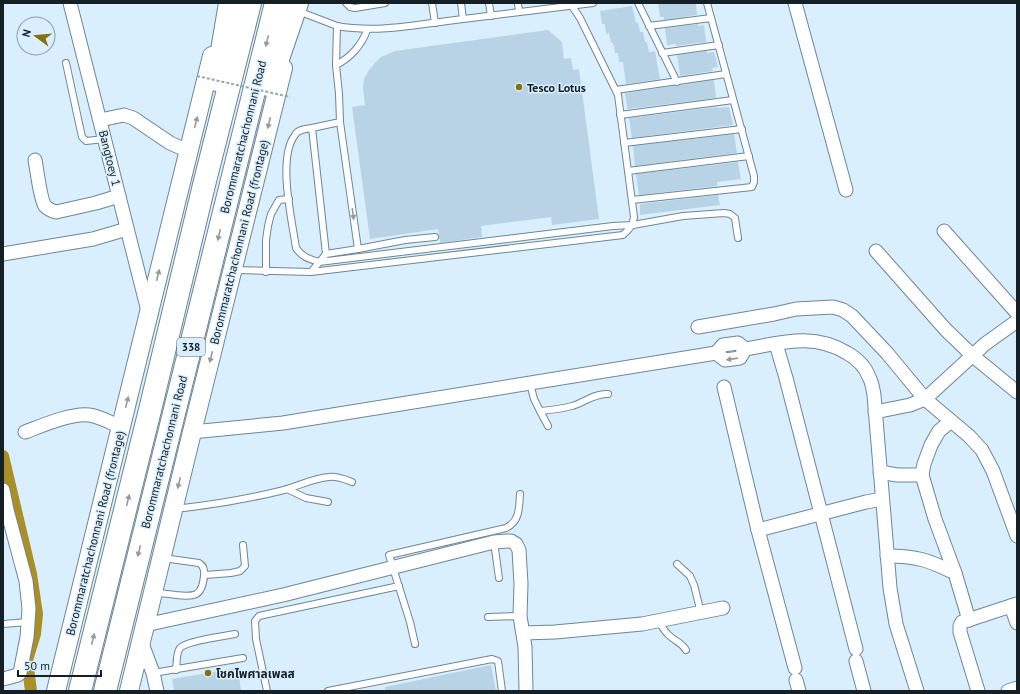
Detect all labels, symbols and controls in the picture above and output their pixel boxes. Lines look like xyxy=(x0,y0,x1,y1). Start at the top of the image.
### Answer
north arrow xyxy=(16,16,56,56)
text: N xyxy=(19,28,34,39)
one-way arrow xyxy=(263,35,269,47)
street label: Borommaratchachonnani Road xyxy=(217,59,269,215)
place label: Tesco Lotus xyxy=(527,80,586,95)
marker: Tesco Lotus xyxy=(514,82,524,92)
one-way arrow xyxy=(193,116,199,128)
one-way arrow xyxy=(266,116,272,129)
street label: Bangtoey 1 xyxy=(96,128,124,188)
street label: Borommaratchachonnani Road (frontage) xyxy=(206,138,272,346)
one-way arrow xyxy=(350,208,356,220)
one-way arrow xyxy=(216,229,222,241)
one-way arrow xyxy=(156,269,162,282)
road number: 338 xyxy=(177,338,205,356)
one-way arrow xyxy=(207,351,213,364)
one-way arrow xyxy=(726,356,738,362)
street label: Borommaratchachonnani Road xyxy=(138,374,190,530)
one-way arrow xyxy=(125,395,131,408)
street label: Borommaratchachonnani Road (frontage) xyxy=(62,429,128,637)
one-way arrow xyxy=(176,478,182,490)
one-way arrow xyxy=(125,494,131,506)
one-way arrow xyxy=(136,545,142,557)
one-way arrow xyxy=(90,633,96,646)
scale bar xyxy=(18,652,101,678)
text: 50 m xyxy=(24,658,50,673)
place label: โชคไพศาลเพลส xyxy=(216,666,295,681)
marker: โชคไพศาลเพลส xyxy=(203,668,213,678)

